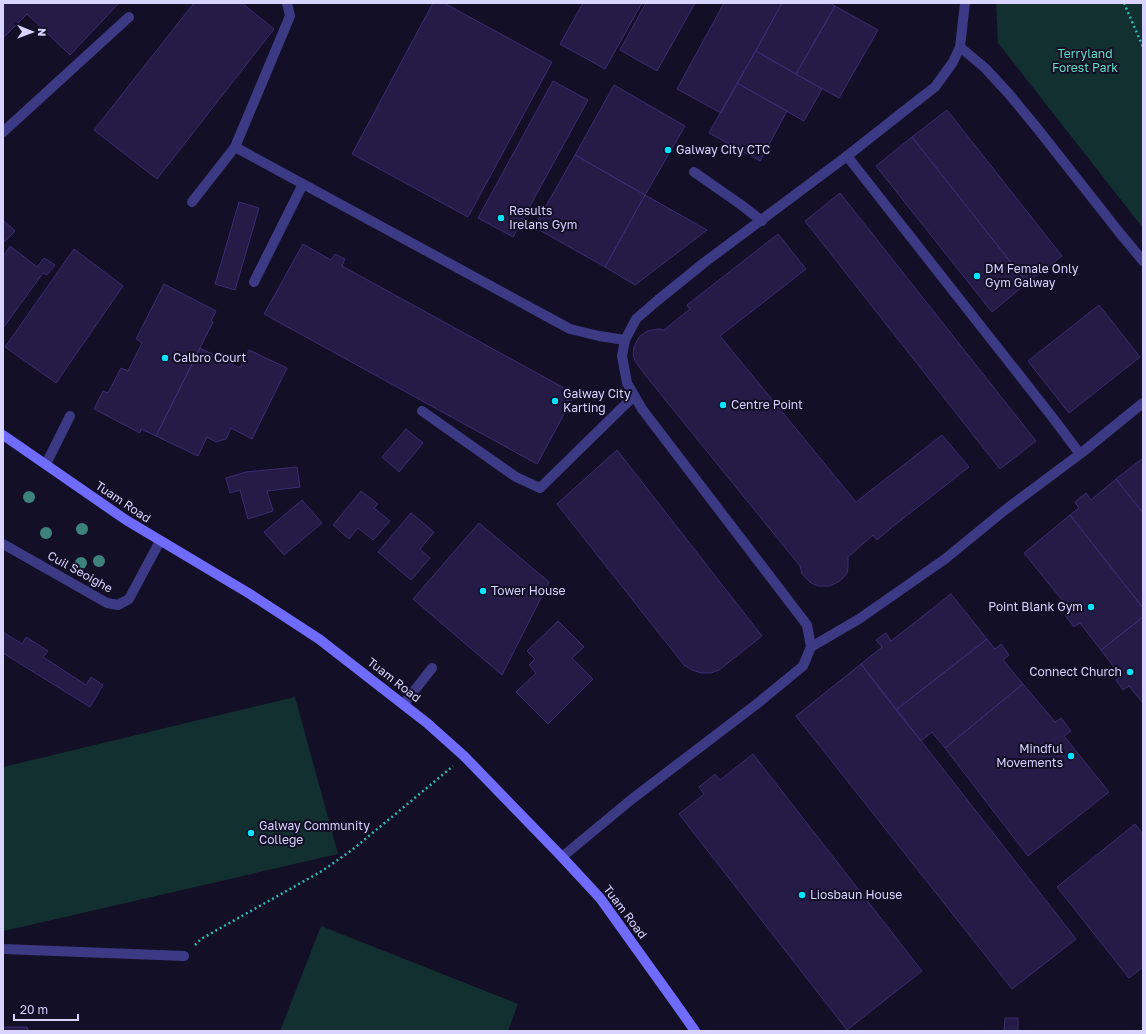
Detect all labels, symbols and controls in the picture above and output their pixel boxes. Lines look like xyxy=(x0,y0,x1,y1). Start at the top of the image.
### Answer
north arrow xyxy=(12,12,52,52)
text: N xyxy=(36,28,49,36)
park label: Terryland Forest Park xyxy=(1052,46,1118,75)
place label: Galway City CTC xyxy=(676,142,770,157)
marker: Galway City CTC xyxy=(663,145,673,155)
place label: Results Irelans Gym xyxy=(509,203,577,232)
marker: Results Irelans Gym xyxy=(496,213,506,223)
place label: DM Female Only Gym Galway xyxy=(985,261,1079,290)
marker: DM Female Only Gym Galway xyxy=(972,271,982,281)
place label: Calbro Court xyxy=(173,350,246,365)
marker: Calbro Court xyxy=(160,353,170,363)
place label: Galway City Karting xyxy=(563,386,631,415)
marker: Galway City Karting xyxy=(550,396,560,406)
place label: Centre Point xyxy=(731,397,803,412)
marker: Centre Point xyxy=(718,400,728,410)
street label: Tuam Road xyxy=(93,478,154,526)
street label: Cuil Seoighe xyxy=(45,547,116,596)
place label: Tower House xyxy=(491,583,566,598)
marker: Tower House xyxy=(478,586,488,596)
place label: Point Blank Gym xyxy=(988,599,1083,614)
marker: Point Blank Gym xyxy=(1086,602,1096,612)
street label: Tuam Road xyxy=(365,654,424,705)
place label: Connect Church xyxy=(1029,664,1122,679)
marker: Connect Church xyxy=(1125,667,1135,677)
place label: Mindful Movements xyxy=(996,741,1063,770)
marker: Mindful Movements xyxy=(1066,751,1076,761)
place label: Galway Community College xyxy=(259,818,370,847)
marker: Galway Community College xyxy=(246,828,256,838)
street label: Tuam Road xyxy=(600,882,650,942)
place label: Liosbaun House xyxy=(810,887,902,902)
marker: Liosbaun House xyxy=(797,890,807,900)
scale bar xyxy=(14,996,78,1022)
text: 20 m xyxy=(20,1002,48,1017)

